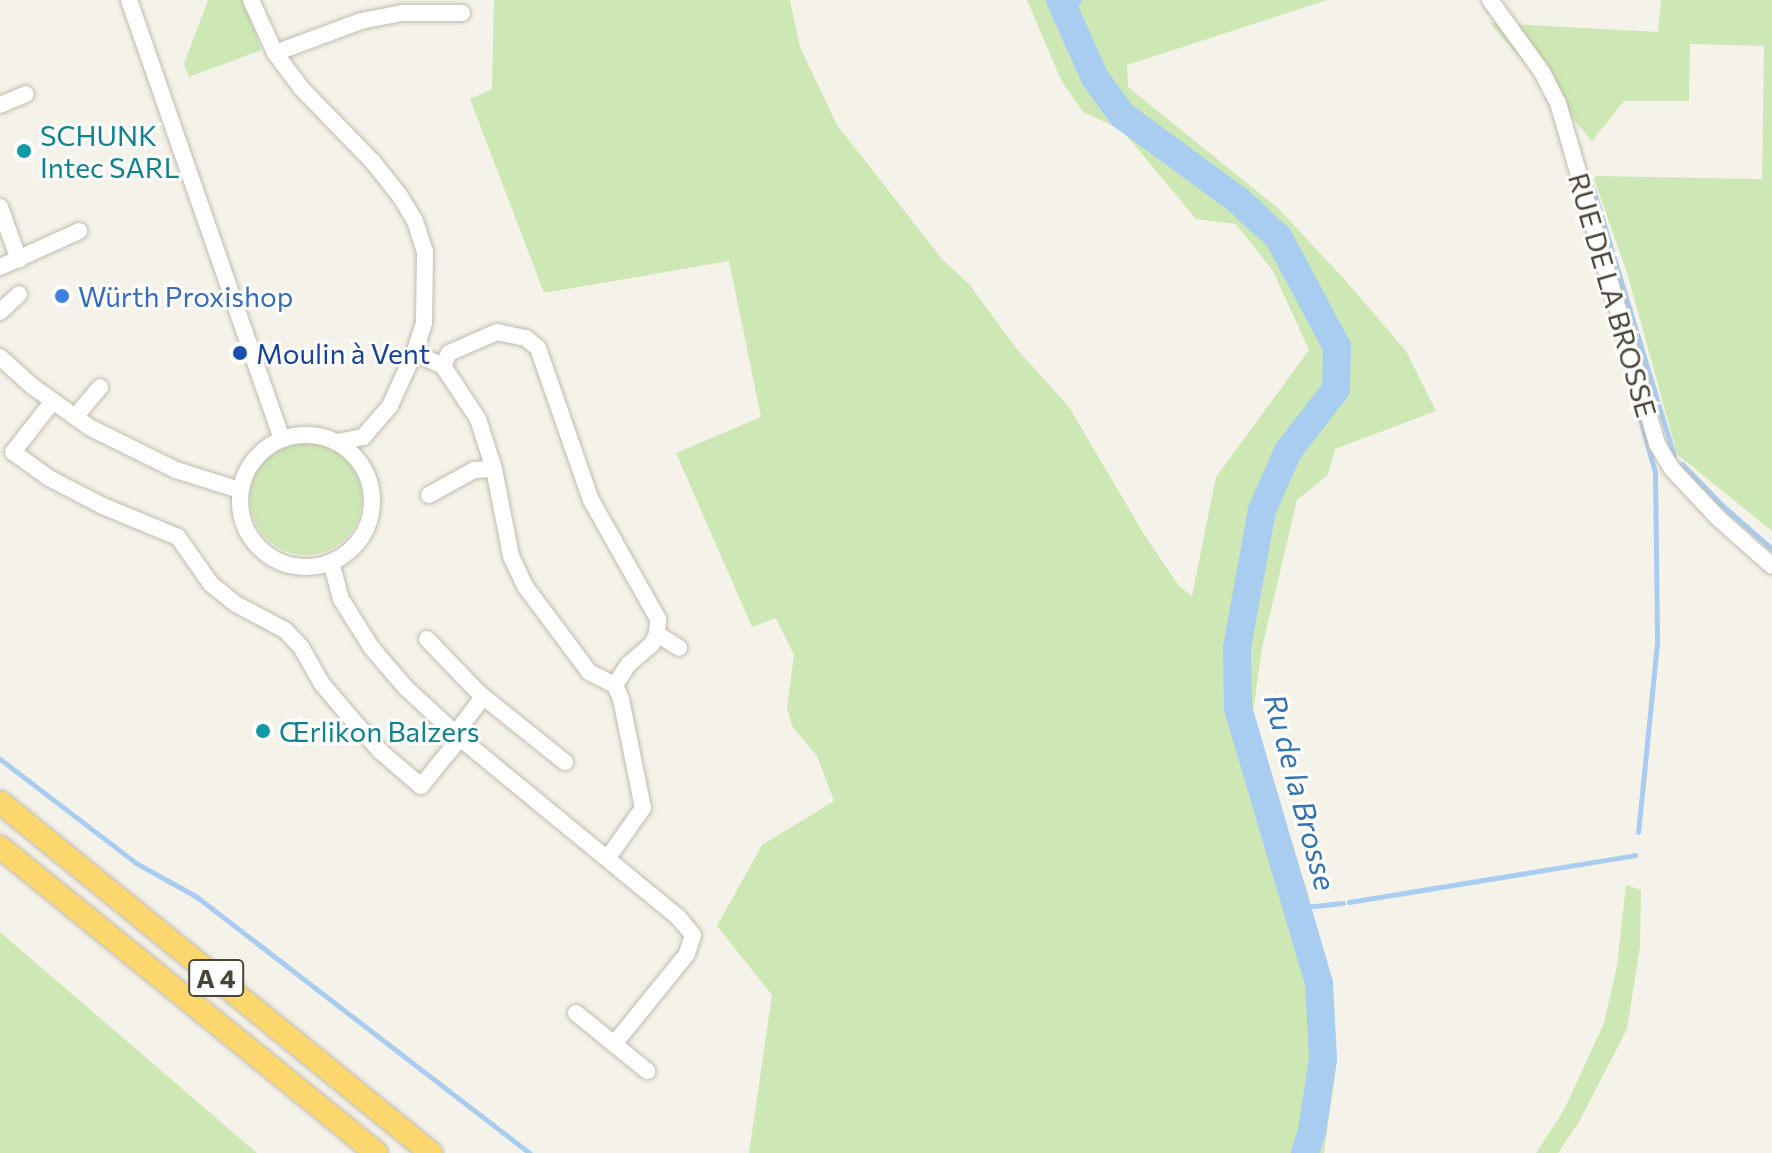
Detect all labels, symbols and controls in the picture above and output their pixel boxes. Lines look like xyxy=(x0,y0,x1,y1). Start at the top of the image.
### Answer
place label: SCHUNK Intec SARL xyxy=(40,118,180,184)
marker: SCHUNK Intec SARL xyxy=(15,142,33,160)
street label: RUE DE LA BROSSE xyxy=(1562,169,1664,421)
place label: Würth Proxishop xyxy=(78,279,293,313)
marker: Würth Proxishop xyxy=(53,287,71,305)
place label: Moulin à Vent xyxy=(256,336,430,370)
marker: Moulin à Vent xyxy=(231,344,249,362)
water label: Ru de la Brosse xyxy=(1257,690,1345,894)
place label: Œrlikon Balzers xyxy=(279,714,479,748)
marker: Œrlikon Balzers xyxy=(254,722,272,740)
road number: A 4 xyxy=(188,956,244,1000)

